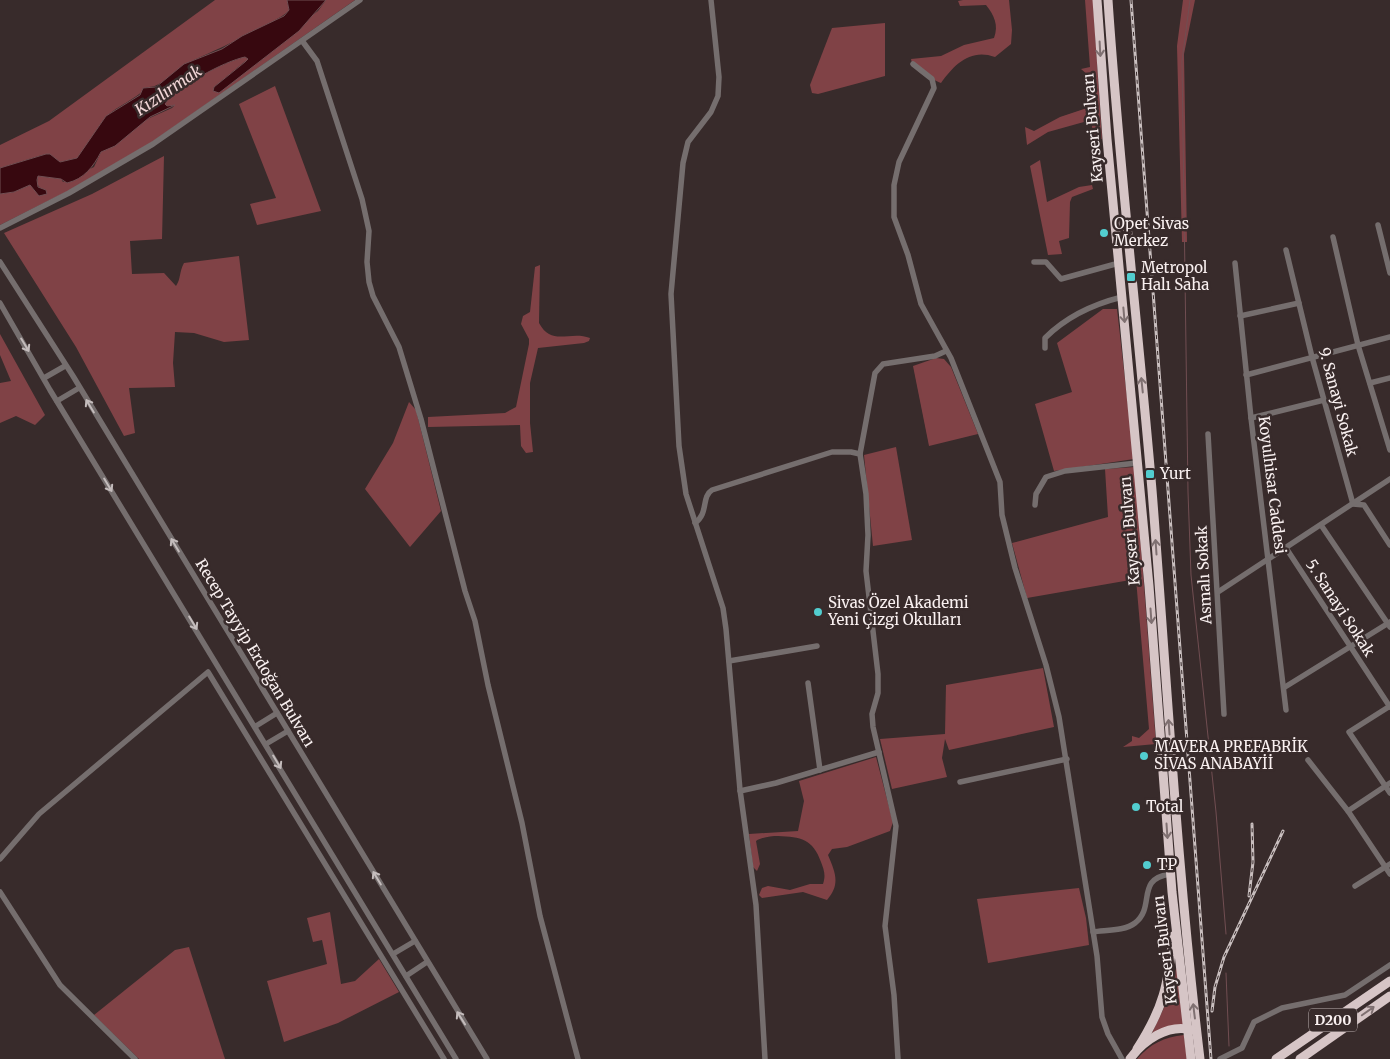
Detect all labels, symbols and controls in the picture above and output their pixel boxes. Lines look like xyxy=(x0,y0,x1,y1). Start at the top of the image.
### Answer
one-way arrow xyxy=(1095,40,1104,56)
water label: Kızılırmak xyxy=(130,60,205,120)
street label: Kayseri Bulvarı xyxy=(1078,73,1107,183)
place label: Opet Sivas Merkez xyxy=(1114,214,1189,250)
marker: Opet Sivas Merkez xyxy=(1098,227,1110,239)
place label: Metropol Halı Saha xyxy=(1141,258,1209,294)
marker: Metropol Halı Saha xyxy=(1125,271,1137,283)
one-way arrow xyxy=(1119,307,1129,323)
one-way arrow xyxy=(21,338,31,352)
street label: 9. Sanayi Sokak xyxy=(1315,345,1362,459)
one-way arrow xyxy=(1137,378,1147,394)
one-way arrow xyxy=(85,400,95,414)
street label: Koyulhisar Caddesi xyxy=(1255,415,1290,555)
place label: Yurt xyxy=(1159,464,1191,483)
marker: Yurt xyxy=(1144,468,1156,480)
street label: Kayseri Bulvarı xyxy=(1115,476,1144,586)
one-way arrow xyxy=(104,477,114,491)
street label: Asmalı Sokak xyxy=(1191,525,1216,626)
one-way arrow xyxy=(169,539,179,553)
one-way arrow xyxy=(1151,539,1161,555)
street label: Recep Tayyip Erdoğan Bulvarı xyxy=(192,555,319,750)
street label: 5. Sanayi Sokak xyxy=(1302,556,1379,660)
place label: Sivas Özel Akademi Yeni Çizgi Okulları xyxy=(827,592,969,629)
marker: Sivas Özel Akademi Yeni Çizgi Okulları xyxy=(812,606,824,618)
one-way arrow xyxy=(1147,608,1156,624)
one-way arrow xyxy=(188,616,198,630)
one-way arrow xyxy=(1164,719,1174,735)
place label: MAVERA PREFABRİK SİVAS ANABAYİİ xyxy=(1154,737,1308,773)
marker: MAVERA PREFABRİK SİVAS ANABAYİİ xyxy=(1138,750,1150,762)
one-way arrow xyxy=(273,755,283,769)
place label: Total xyxy=(1146,797,1184,816)
marker: Total xyxy=(1130,801,1142,813)
one-way arrow xyxy=(1162,822,1172,838)
place label: TP xyxy=(1157,855,1177,874)
marker: TP xyxy=(1141,859,1153,871)
one-way arrow xyxy=(372,872,382,886)
street label: Kayseri Bulvarı xyxy=(1148,894,1181,1006)
one-way arrow xyxy=(1189,1003,1199,1019)
one-way arrow xyxy=(1361,1006,1375,1016)
road number: D200 xyxy=(1309,1008,1357,1032)
one-way arrow xyxy=(456,1011,466,1025)

